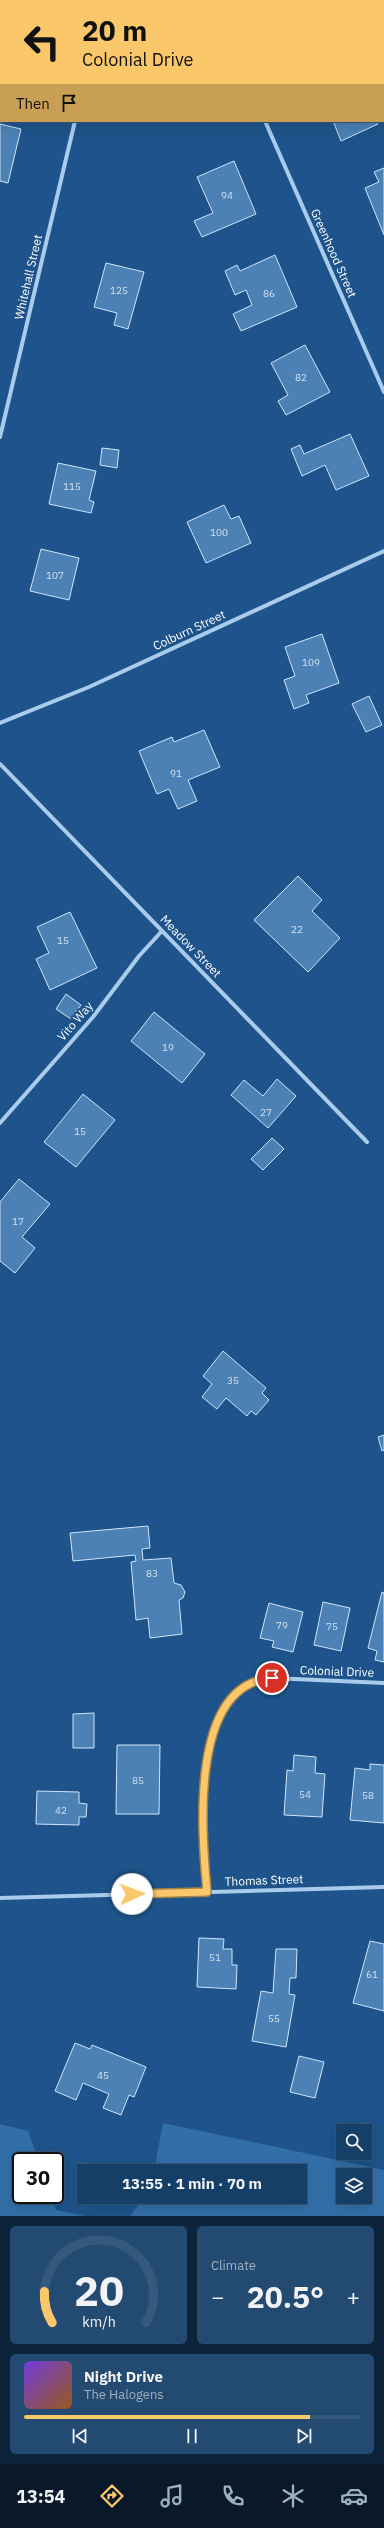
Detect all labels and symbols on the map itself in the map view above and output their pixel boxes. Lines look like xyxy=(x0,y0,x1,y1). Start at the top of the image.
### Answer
house number: 94 xyxy=(221,189,233,202)
street label: Greenhood Street xyxy=(308,206,360,300)
street label: Whitehall Street xyxy=(11,233,45,321)
house number: 125 xyxy=(110,284,128,297)
house number: 86 xyxy=(263,287,275,300)
house number: 82 xyxy=(295,371,307,384)
house number: 115 xyxy=(63,480,81,493)
house number: 100 xyxy=(210,526,228,539)
house number: 107 xyxy=(46,569,64,582)
street label: Colburn Street xyxy=(150,607,228,653)
house number: 109 xyxy=(302,656,320,669)
house number: 91 xyxy=(170,767,182,780)
street label: Meadow Street xyxy=(157,912,225,980)
house number: 22 xyxy=(291,923,303,936)
house number: 15 xyxy=(57,934,69,947)
street label: Vito Way xyxy=(54,998,96,1044)
house number: 19 xyxy=(162,1041,174,1054)
house number: 27 xyxy=(260,1106,272,1119)
house number: 15 xyxy=(74,1125,86,1138)
house number: 17 xyxy=(12,1215,24,1228)
house number: 35 xyxy=(227,1374,239,1387)
house number: 83 xyxy=(146,1567,158,1580)
house number: 79 xyxy=(276,1619,288,1632)
house number: 75 xyxy=(326,1620,338,1633)
pin xyxy=(255,1661,289,1695)
street label: Colonial Drive xyxy=(300,1662,375,1680)
house number: 85 xyxy=(132,1774,144,1787)
house number: 54 xyxy=(299,1788,311,1801)
house number: 58 xyxy=(362,1789,374,1802)
house number: 42 xyxy=(55,1804,67,1817)
street label: Thomas Street xyxy=(224,1871,304,1889)
position arrow xyxy=(111,1873,153,1915)
house number: 51 xyxy=(209,1951,221,1964)
house number: 61 xyxy=(366,1968,378,1981)
house number: 55 xyxy=(268,2012,280,2025)
house number: 45 xyxy=(97,2069,109,2082)
speed limit sign: 30 xyxy=(12,2152,64,2204)

